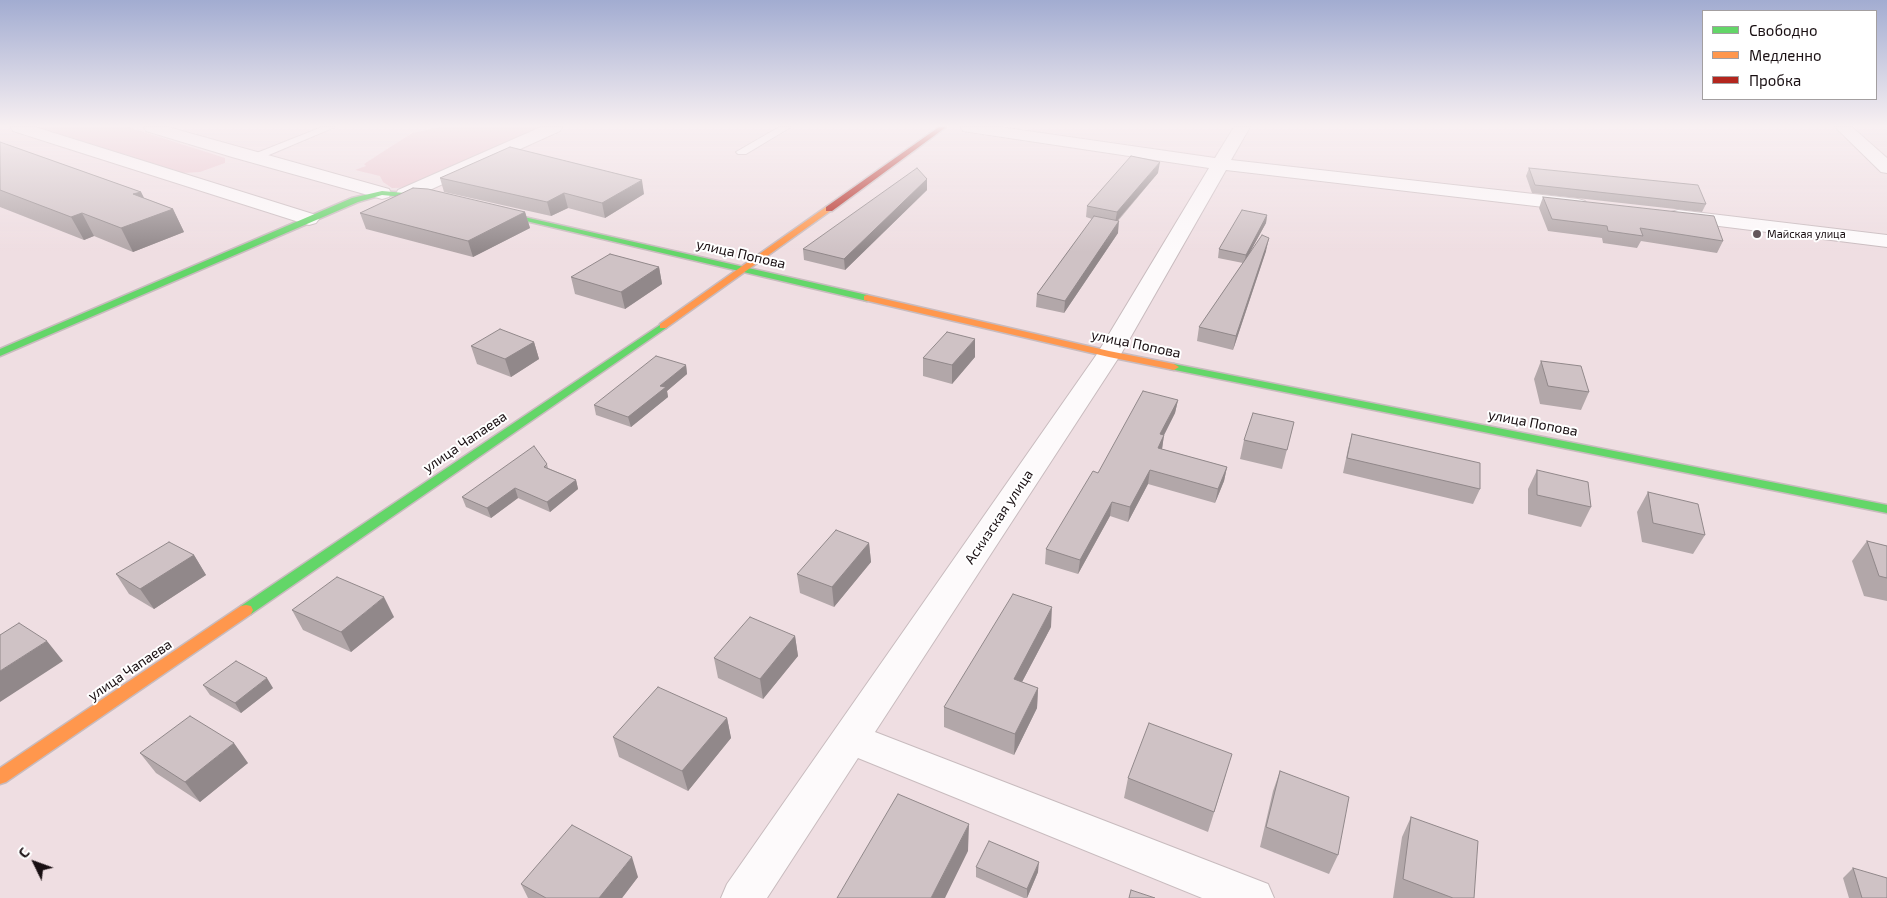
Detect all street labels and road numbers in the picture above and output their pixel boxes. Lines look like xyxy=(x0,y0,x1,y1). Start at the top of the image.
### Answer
street label: улица Попова xyxy=(695,236,787,272)
street label: улица Попова xyxy=(1090,326,1182,362)
street label: улица Попова xyxy=(1487,406,1579,440)
street label: улица Чапаева xyxy=(420,408,510,476)
street label: Аскизская улица xyxy=(961,467,1037,567)
street label: улица Чапаева xyxy=(85,636,175,704)

